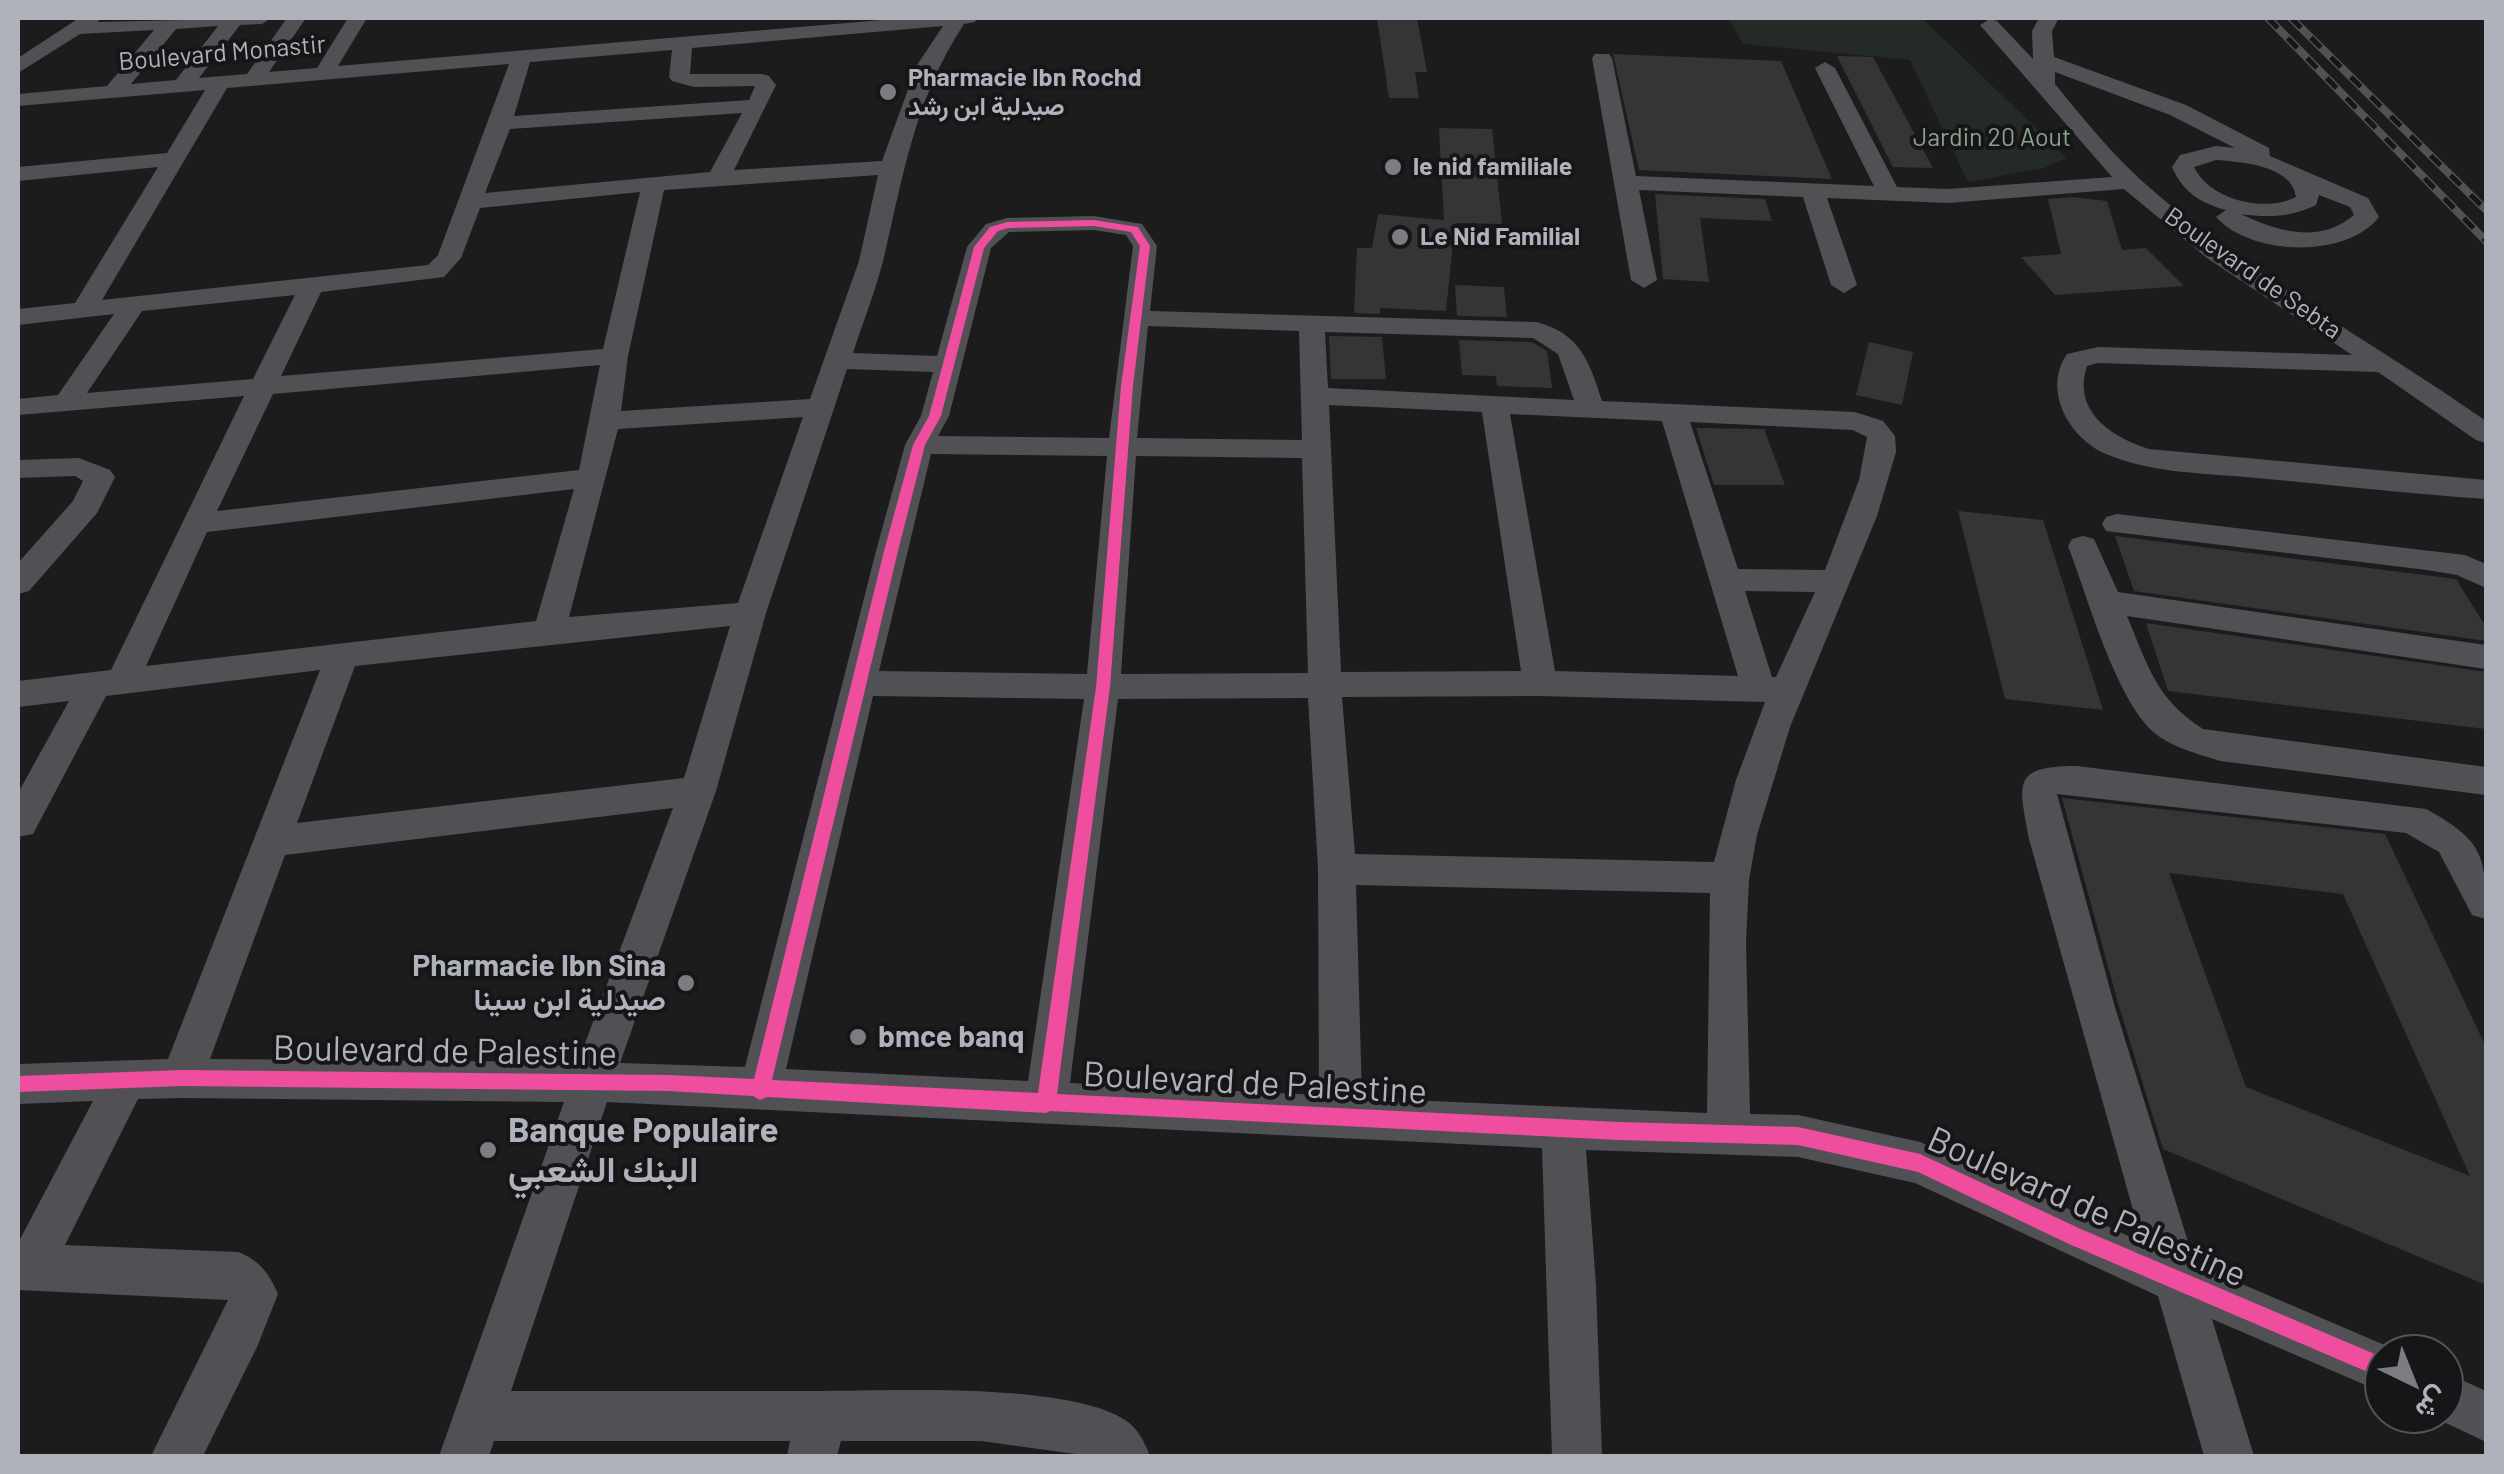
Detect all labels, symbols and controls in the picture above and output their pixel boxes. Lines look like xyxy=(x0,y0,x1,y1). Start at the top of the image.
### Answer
street label: Boulevard Monastir xyxy=(117,29,327,77)
place label: Pharmacie Ibn Rochd صيدلية ابن رشد xyxy=(908,63,1142,122)
marker: Pharmacie Ibn Rochd صيدلية ابن رشد xyxy=(877,81,899,103)
park label: Jardin 20 Aout xyxy=(1913,123,2071,153)
place label: le nid familiale xyxy=(1413,152,1572,182)
marker: le nid familiale xyxy=(1382,156,1404,178)
street label: Boulevard de Sebta xyxy=(2159,201,2347,345)
place label: Le Nid Familial xyxy=(1420,222,1580,252)
marker: Le Nid Familial xyxy=(1389,226,1411,248)
place label: Pharmacie Ibn Sina صيدلية ابن سينا xyxy=(412,948,666,1018)
marker: Pharmacie Ibn Sina صيدلية ابن سينا xyxy=(675,972,697,994)
place label: bmce banq xyxy=(878,1019,1025,1055)
marker: bmce banq xyxy=(847,1026,869,1048)
street label: Boulevard de Palestine xyxy=(273,1027,617,1075)
street label: Boulevard de Palestine xyxy=(1082,1053,1428,1113)
place label: Banque Populaire البنك الشعبي xyxy=(508,1109,779,1191)
street label: Boulevard de Palestine xyxy=(1921,1118,2253,1296)
marker: Banque Populaire البنك الشعبي xyxy=(477,1139,499,1161)
north arrow xyxy=(2364,1334,2464,1434)
text: ش xyxy=(2409,1381,2457,1428)

